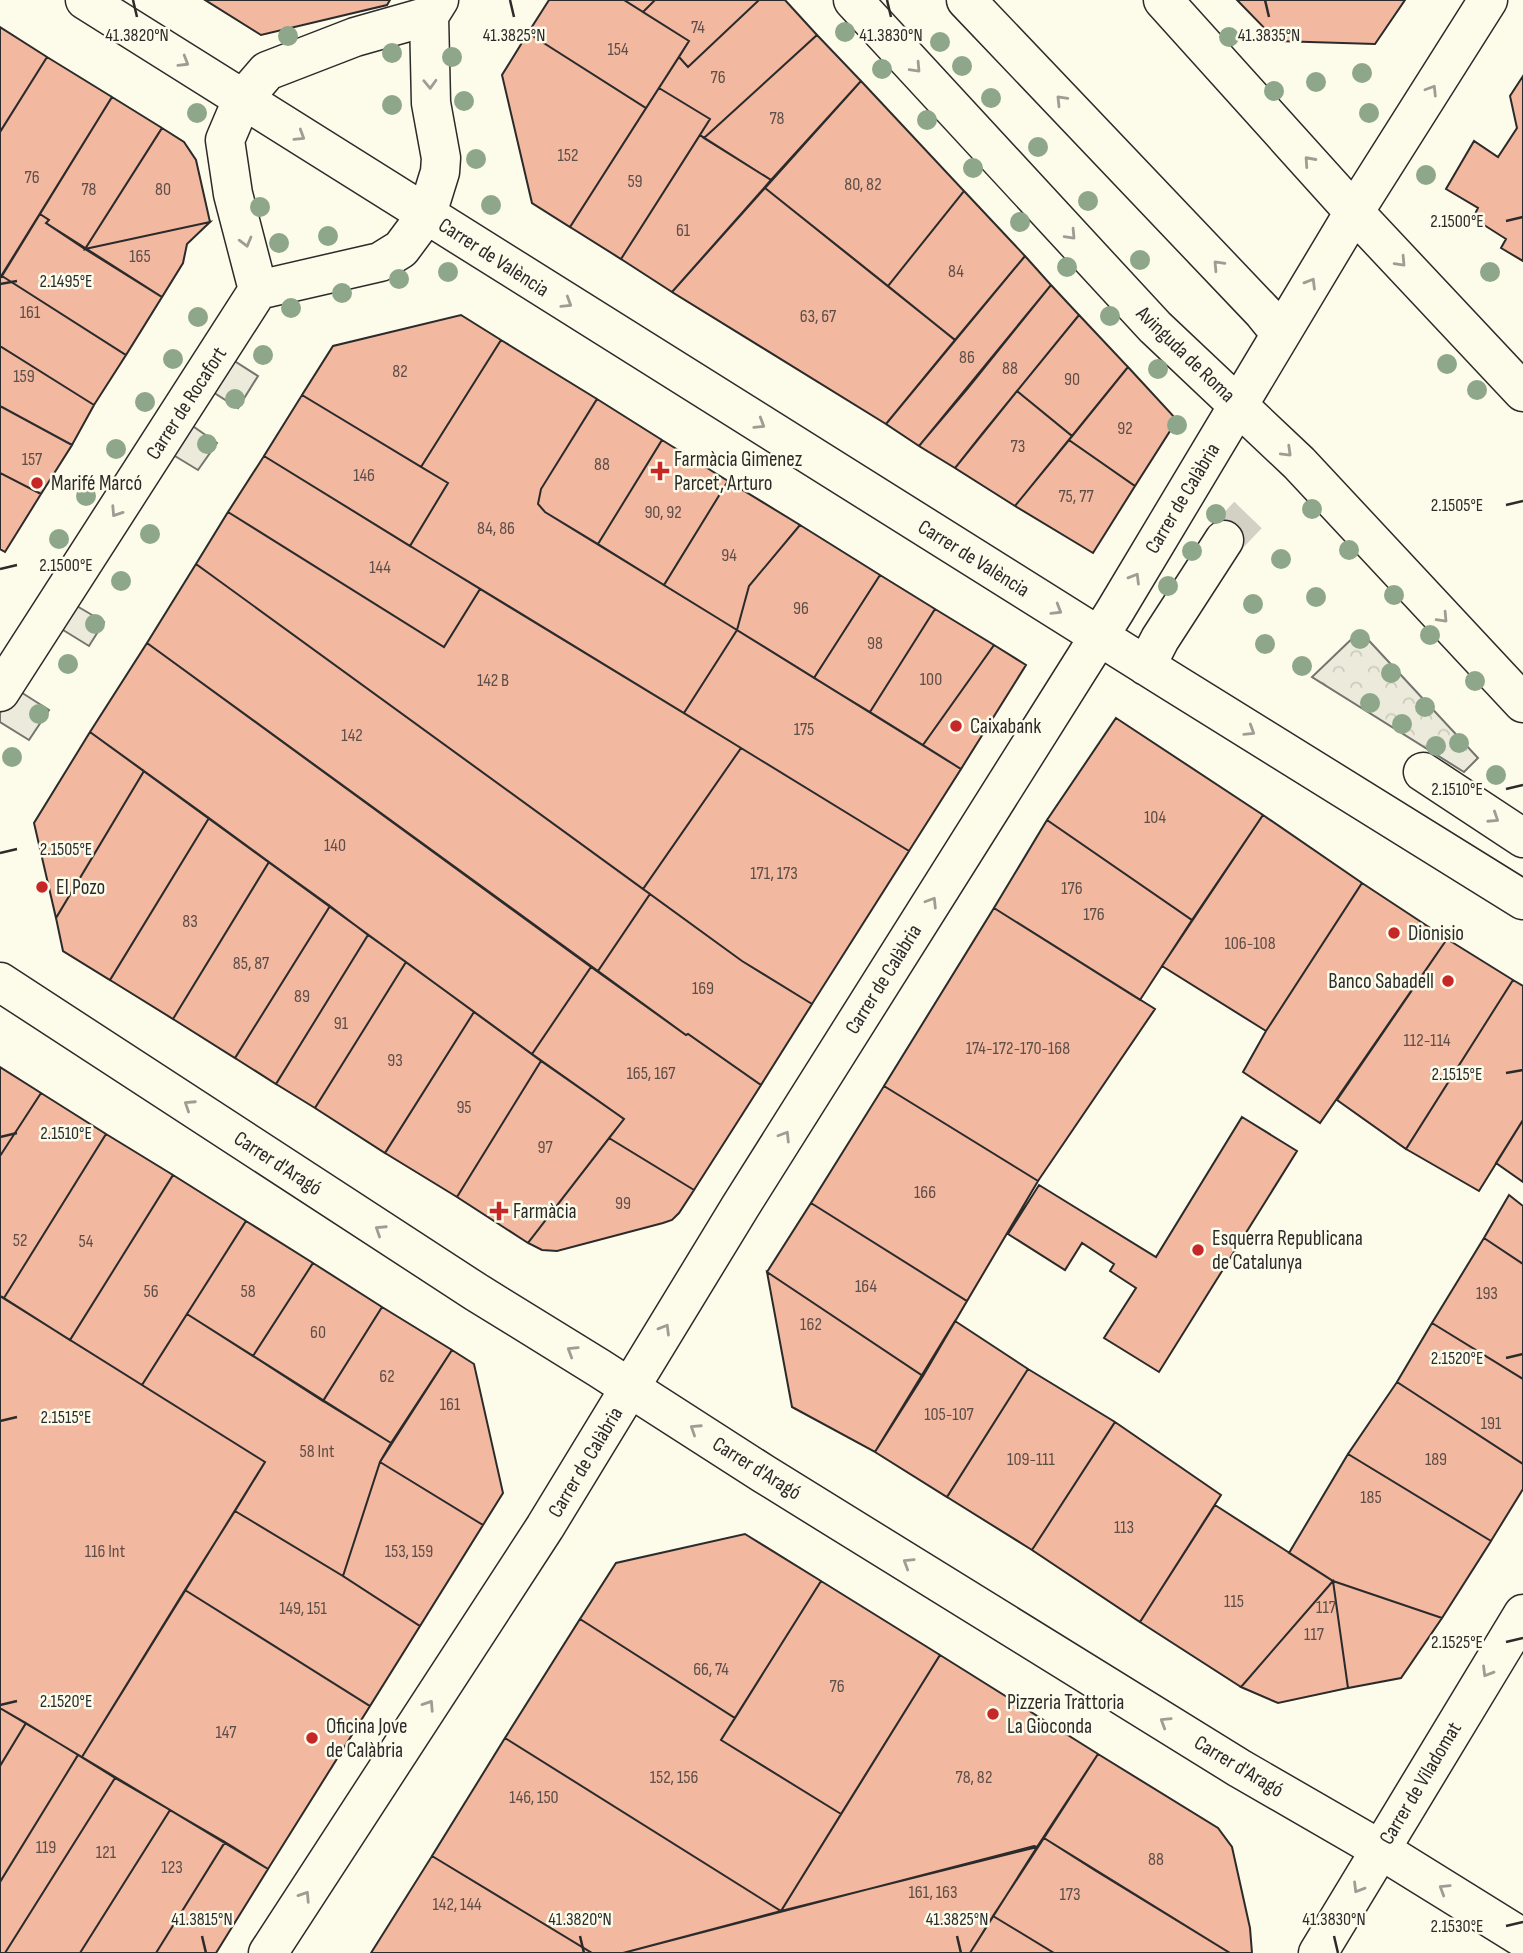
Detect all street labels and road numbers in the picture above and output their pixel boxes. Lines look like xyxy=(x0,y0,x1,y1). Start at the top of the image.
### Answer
street label: Carrer de València xyxy=(434,212,554,302)
street label: Avinguda de Roma xyxy=(1130,300,1240,408)
street label: Carrer de Rocafort xyxy=(141,342,232,464)
street label: Carrer de Calàbria xyxy=(1140,438,1225,558)
street label: Carrer de València xyxy=(913,514,1034,603)
street label: Carrer de Calàbria xyxy=(840,920,927,1039)
street label: Carrer d'Aragó xyxy=(229,1126,326,1201)
street label: Carrer de Calàbria xyxy=(543,1402,628,1522)
street label: Carrer d'Aragó xyxy=(708,1431,806,1505)
street label: Carrer de Viladomat xyxy=(1374,1717,1467,1849)
street label: Carrer d'Aragó xyxy=(1190,1730,1288,1803)

